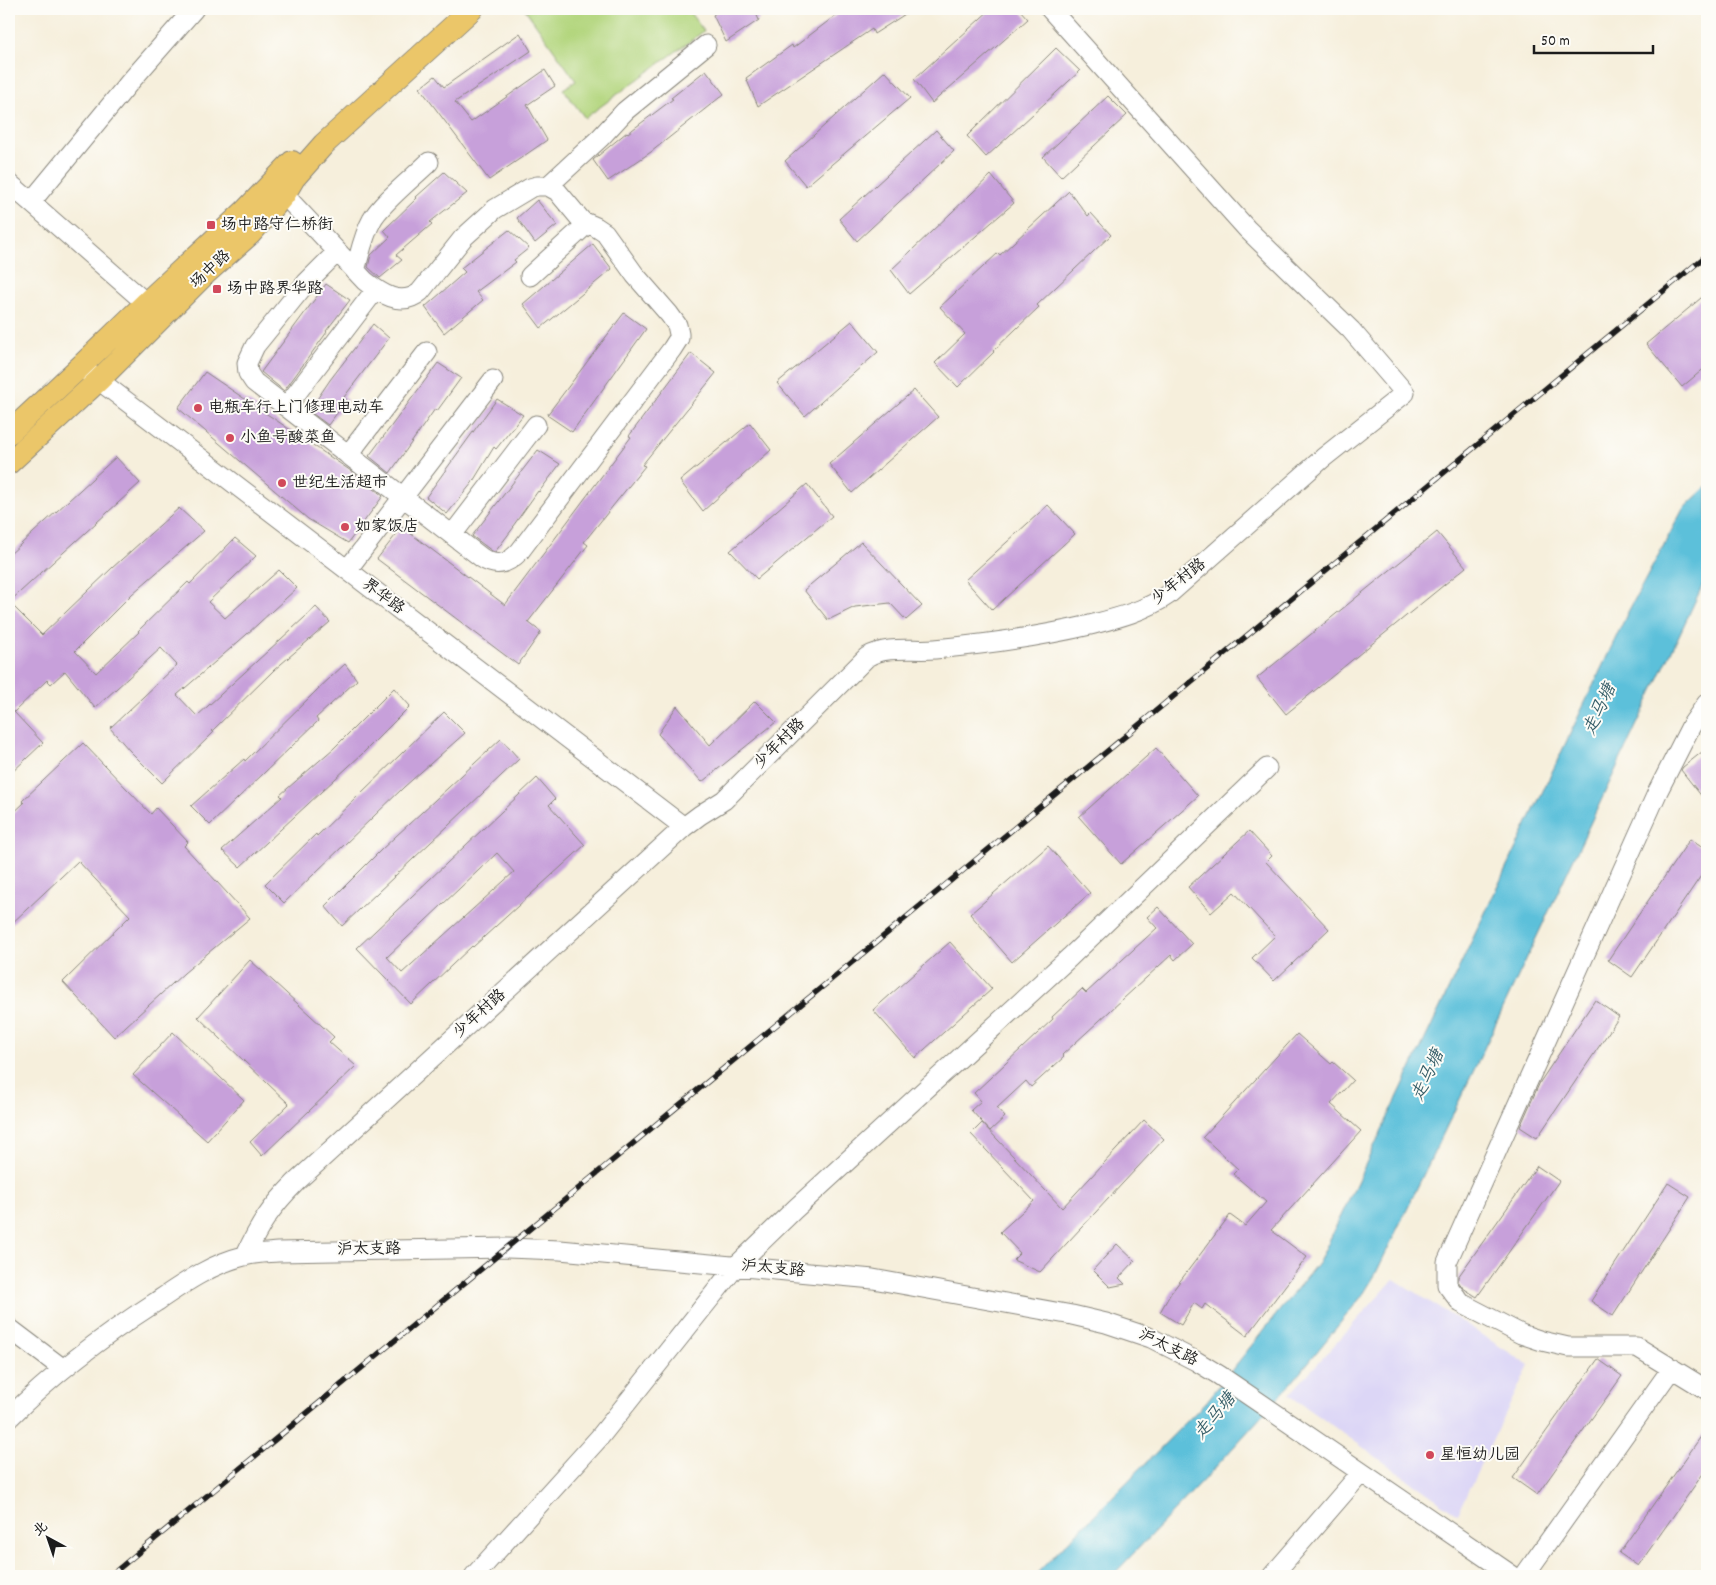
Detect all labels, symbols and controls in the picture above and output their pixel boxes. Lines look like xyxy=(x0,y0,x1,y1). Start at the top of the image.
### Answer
scale bar xyxy=(1534,22,1652,54)
text: 50 m xyxy=(1541,31,1570,53)
place label: 场中路守仁桥街 xyxy=(221,214,333,237)
marker: 场中路守仁桥街 xyxy=(205,219,217,231)
street label: 场中路 xyxy=(186,245,236,295)
place label: 场中路界华路 xyxy=(227,278,323,301)
marker: 场中路界华路 xyxy=(211,283,223,295)
place label: 电瓶车行上门修理电动车 xyxy=(208,397,384,420)
marker: 电瓶车行上门修理电动车 xyxy=(192,402,204,414)
place label: 小鱼号酸菜鱼 xyxy=(240,427,336,450)
marker: 小鱼号酸菜鱼 xyxy=(224,432,236,444)
place label: 世纪生活超市 xyxy=(292,472,388,495)
marker: 世纪生活超市 xyxy=(276,477,288,489)
place label: 如家饭店 xyxy=(355,516,419,539)
marker: 如家饭店 xyxy=(339,521,351,533)
street label: 少年村路 xyxy=(1147,553,1211,611)
street label: 界华路 xyxy=(357,573,409,621)
water label: 走马塘 xyxy=(1578,678,1625,740)
street label: 少年村路 xyxy=(749,713,811,775)
street label: 少年村路 xyxy=(449,984,511,1044)
water label: 走马塘 xyxy=(1406,1044,1453,1106)
street label: 沪太支路 xyxy=(337,1238,401,1262)
street label: 沪太支路 xyxy=(740,1255,806,1283)
street label: 沪太支路 xyxy=(1134,1324,1202,1372)
water label: 走马塘 xyxy=(1189,1387,1244,1446)
place label: 星恒幼儿园 xyxy=(1440,1444,1520,1467)
marker: 星恒幼儿园 xyxy=(1424,1449,1436,1461)
north arrow xyxy=(22,1512,72,1562)
text: 北 xyxy=(29,1517,53,1542)

